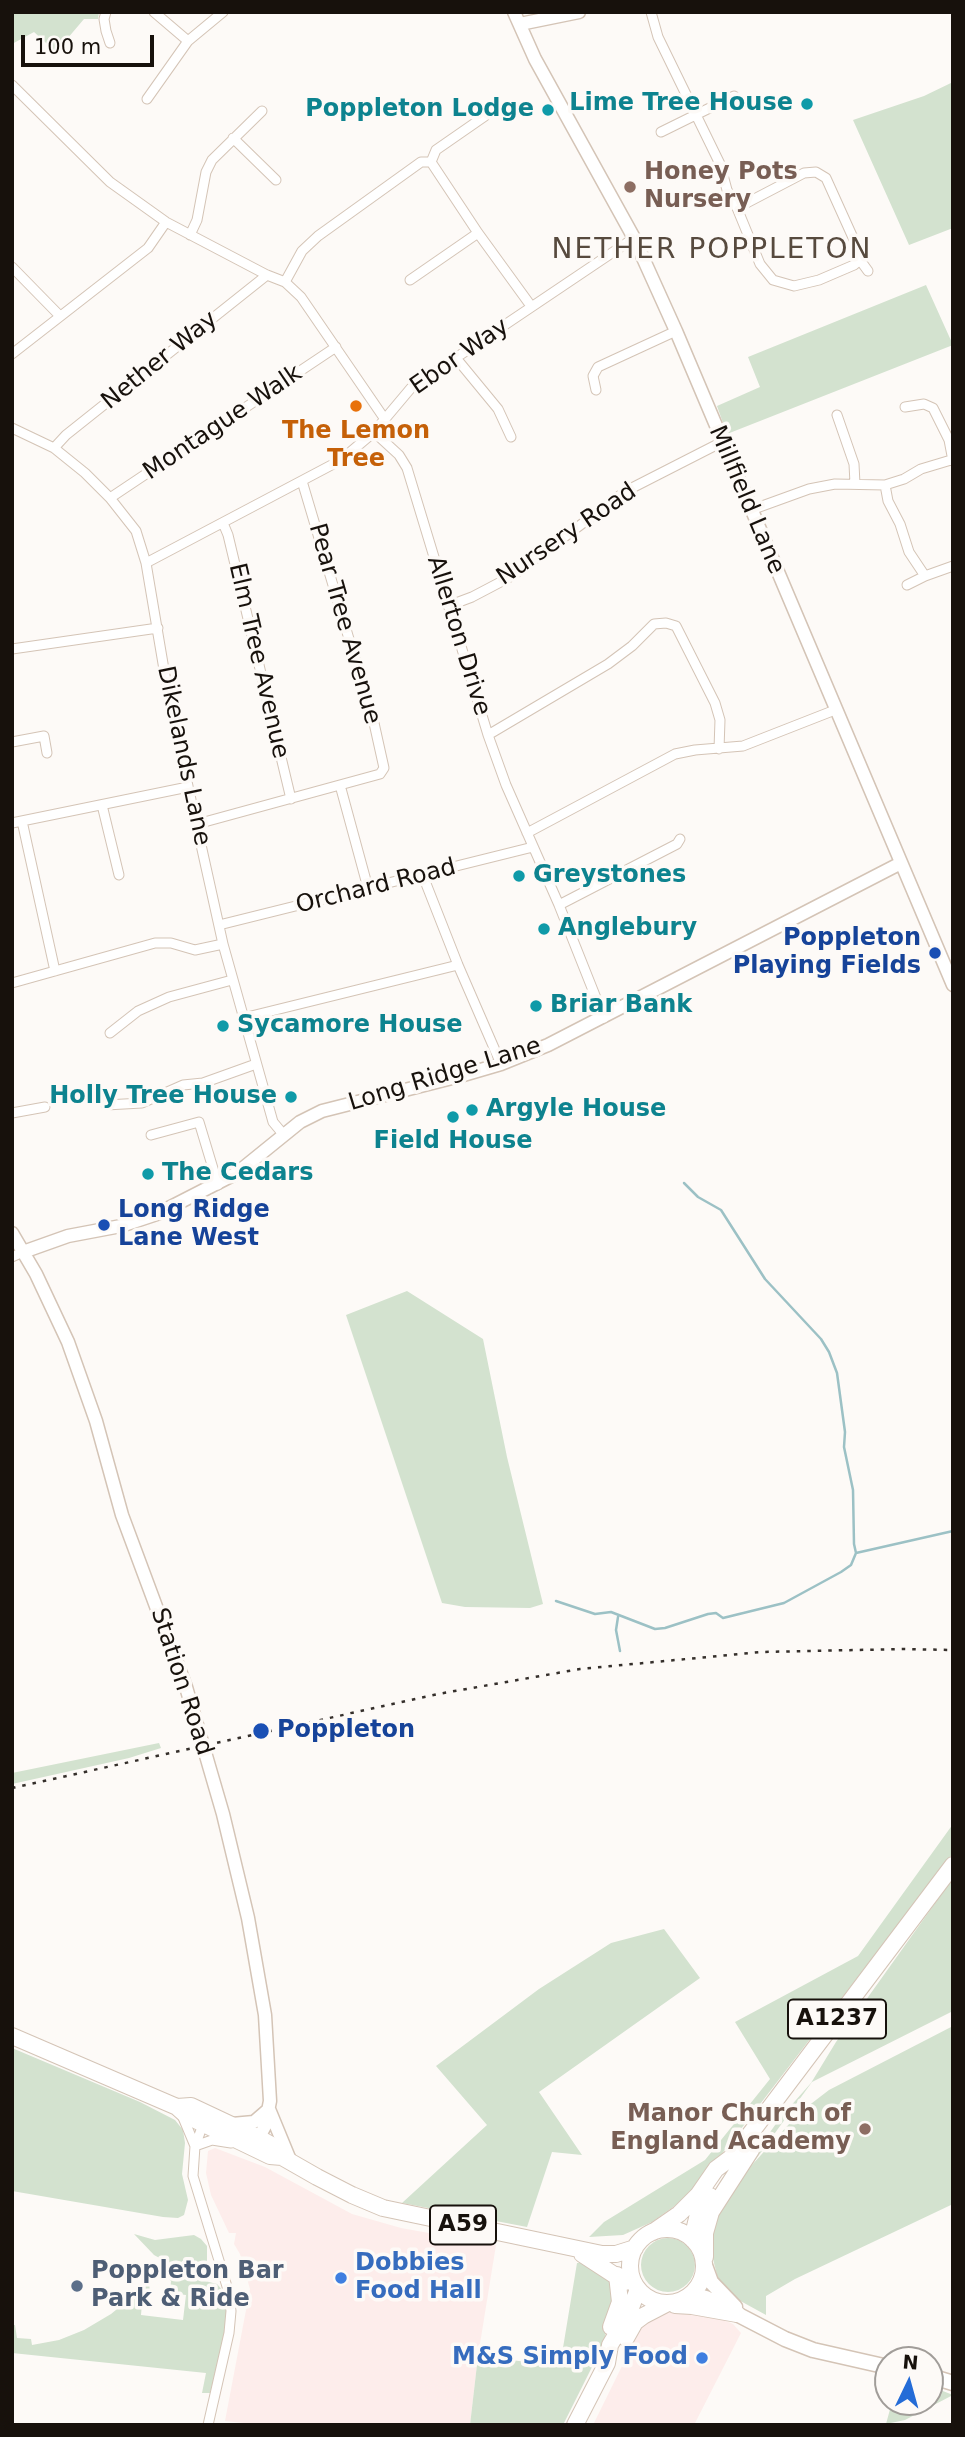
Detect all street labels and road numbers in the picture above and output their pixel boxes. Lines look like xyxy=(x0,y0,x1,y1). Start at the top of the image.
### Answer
street label: Nether Way xyxy=(96,306,224,416)
street label: Ebor Way xyxy=(405,313,515,401)
street label: Montague Walk xyxy=(138,359,308,487)
street label: Millfield Lane xyxy=(702,422,790,578)
street label: Nursery Road xyxy=(492,478,642,592)
street label: Pear Tree Avenue xyxy=(302,520,386,728)
street label: Allerton Drive xyxy=(420,553,496,719)
street label: Elm Tree Avenue xyxy=(222,560,294,762)
street label: Dikelands Lane xyxy=(150,664,216,848)
street label: Orchard Road xyxy=(293,853,459,921)
street label: Long Ridge Lane xyxy=(345,1032,545,1118)
street label: Station Road xyxy=(144,1605,218,1759)
road number: A1237 xyxy=(788,2000,886,2038)
road number: A59 xyxy=(430,2206,496,2244)

